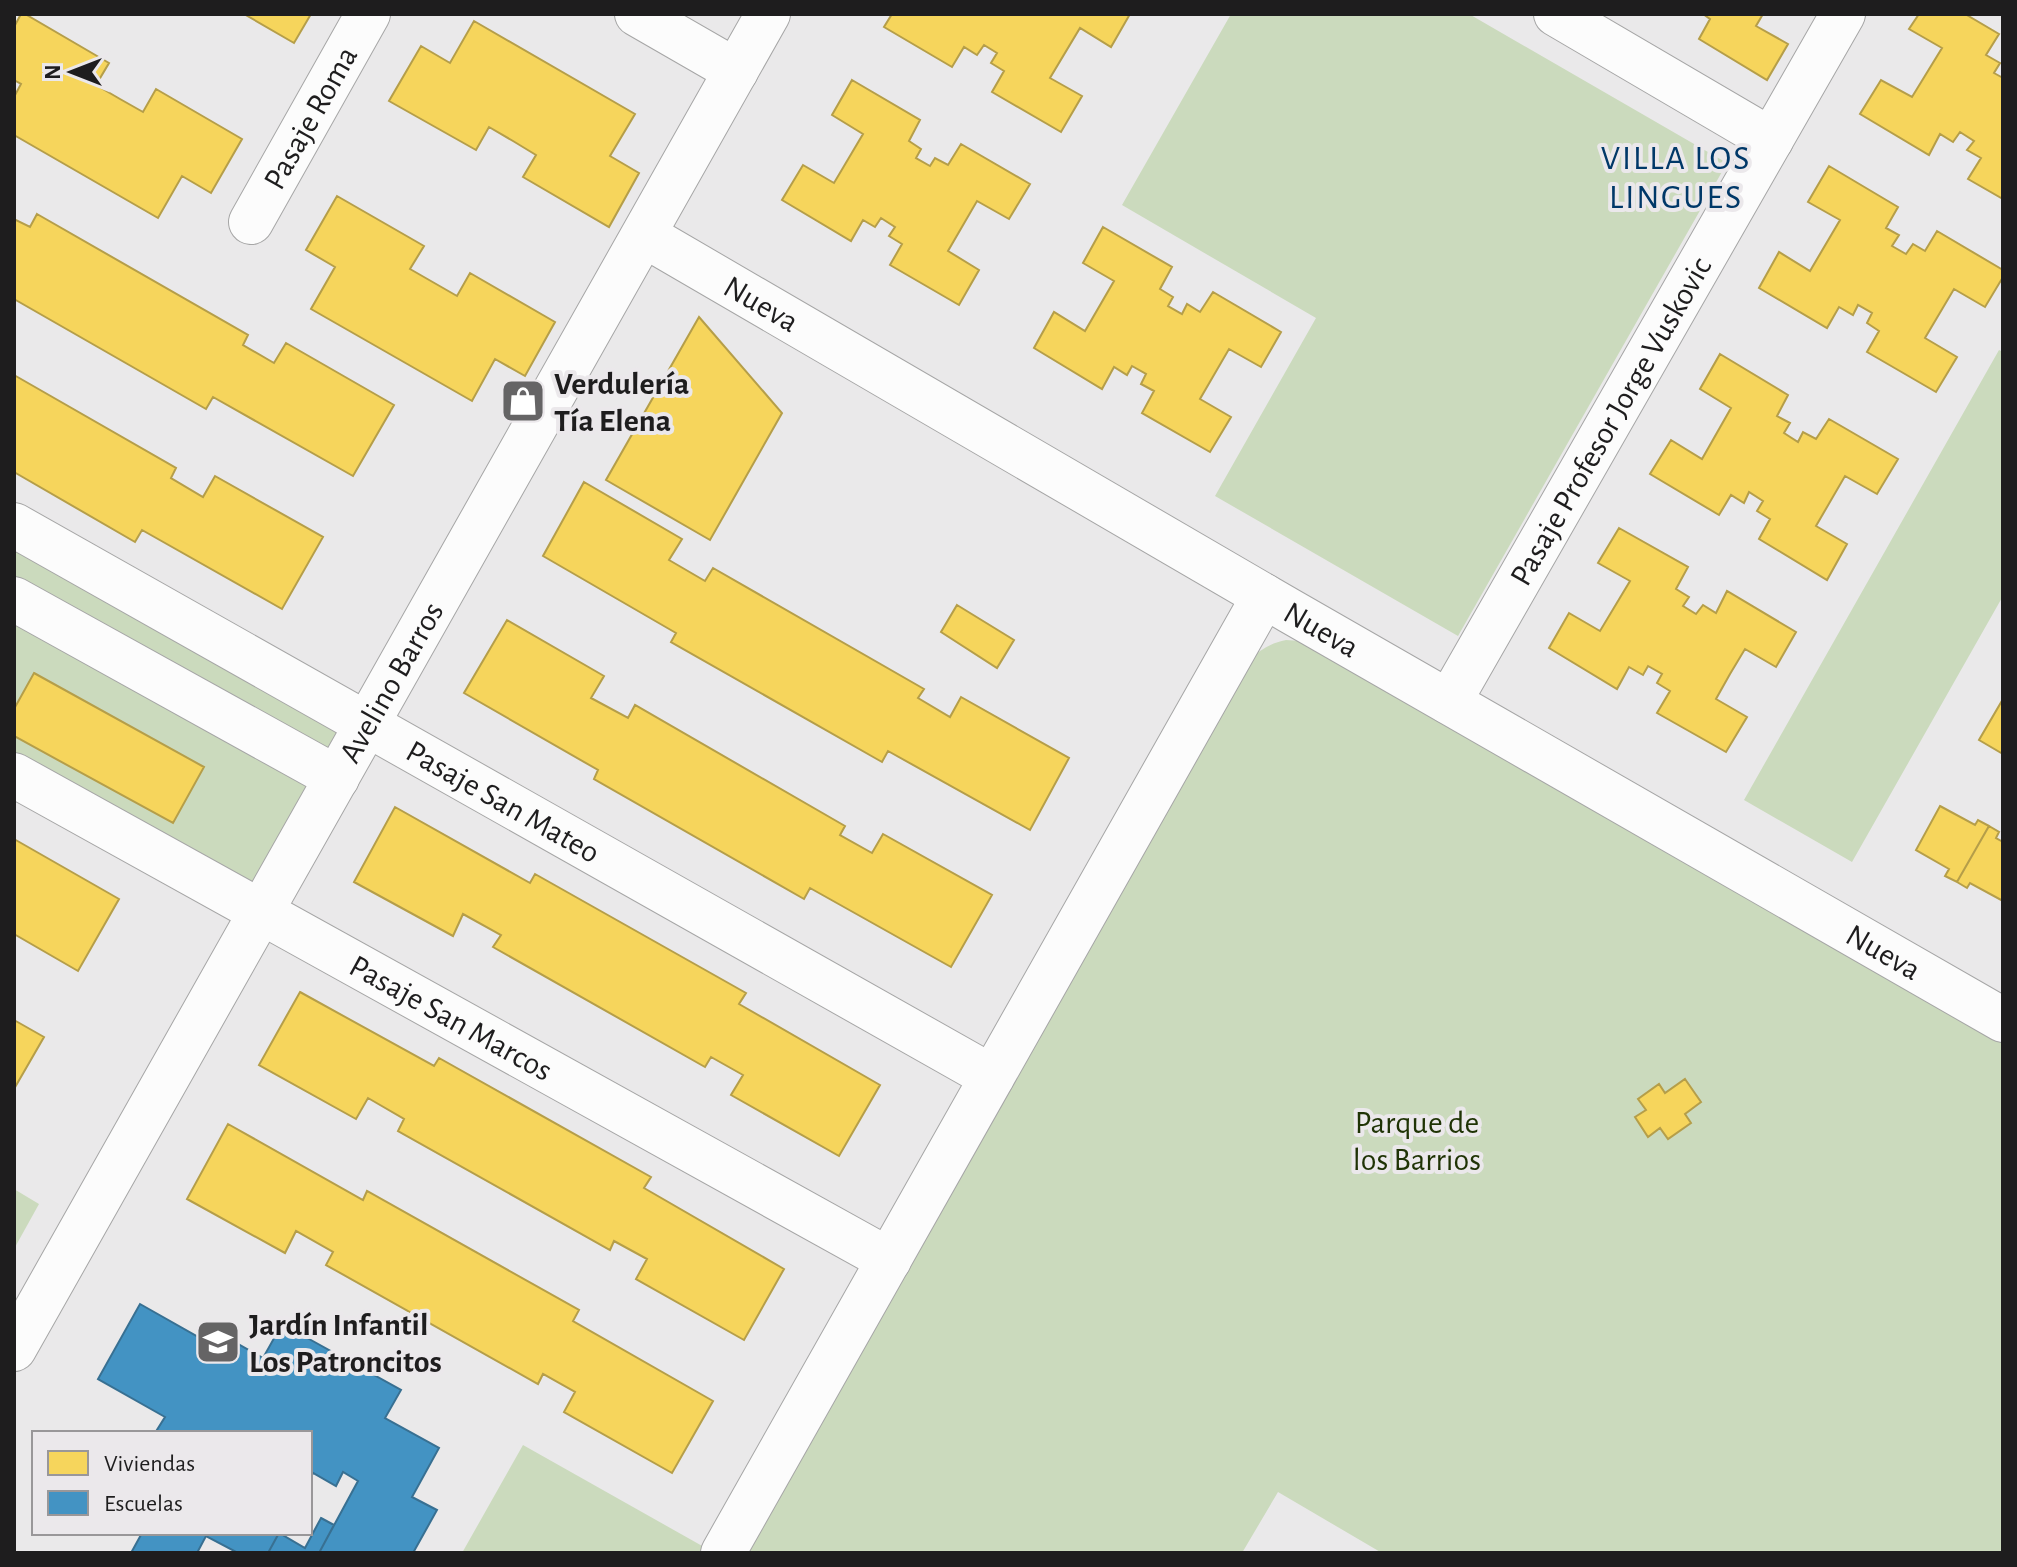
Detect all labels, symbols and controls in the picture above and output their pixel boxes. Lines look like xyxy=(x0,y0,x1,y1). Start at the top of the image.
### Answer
north arrow xyxy=(32,32,112,112)
street label: Pasaje Roma xyxy=(258,41,363,195)
text: N xyxy=(42,64,64,80)
district label: VILLA LOS LINGUES xyxy=(1601,142,1751,215)
street label: Pasaje Profesor Jorge Vuskovic xyxy=(1504,252,1717,591)
street label: Nueva xyxy=(718,270,804,338)
place label: Verdulería Tía Elena xyxy=(554,368,689,437)
shop icon: Verdulería Tía Elena xyxy=(499,377,547,425)
street label: Nueva xyxy=(1278,596,1364,664)
street label: Avelino Barros xyxy=(334,597,449,768)
street label: Pasaje San Mateo xyxy=(401,735,605,869)
street label: Nueva xyxy=(1840,919,1926,986)
street label: Pasaje San Marcos xyxy=(344,949,557,1087)
park label: Parque de los Barrios xyxy=(1353,1107,1481,1176)
place label: Jardín Infantil Los Patroncitos xyxy=(249,1309,442,1378)
school or university icon: Jardín Infantil Los Patroncitos xyxy=(194,1318,242,1366)
legend xyxy=(32,1431,312,1535)
text: Viviendas xyxy=(104,1452,195,1476)
text: Escuelas xyxy=(104,1492,183,1516)

